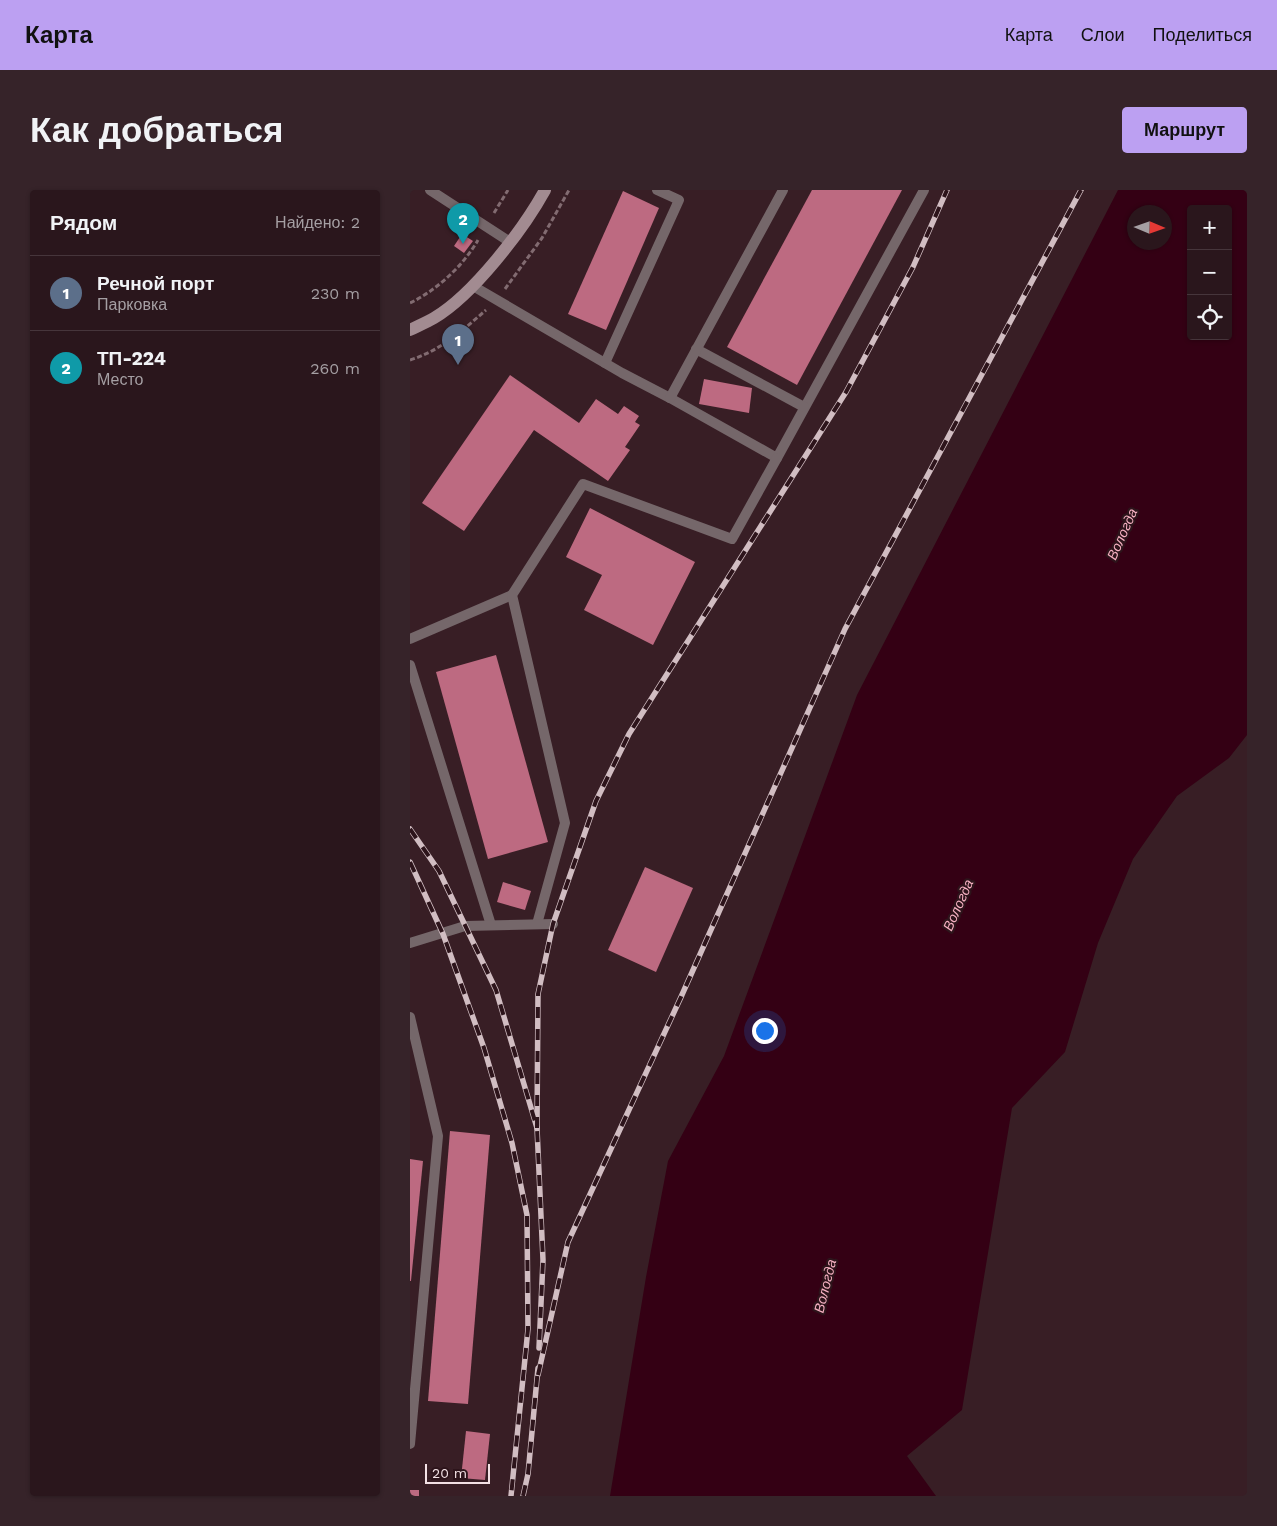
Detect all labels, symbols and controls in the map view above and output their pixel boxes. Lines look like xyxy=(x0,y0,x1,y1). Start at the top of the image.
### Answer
text: Карта xyxy=(25,21,93,49)
text: Карта xyxy=(1005,24,1053,45)
text: Слои xyxy=(1081,24,1125,45)
text: Поделиться xyxy=(1153,24,1252,45)
button: Маршрут xyxy=(1122,107,1247,153)
text: Как добраться xyxy=(30,109,283,151)
pin: 2 xyxy=(447,203,479,244)
north arrow xyxy=(1127,205,1172,250)
map controls xyxy=(1187,205,1232,340)
button: + xyxy=(1187,205,1232,250)
text: Рядом xyxy=(50,210,117,235)
text: Найдено: 2 xyxy=(275,213,360,232)
button: − xyxy=(1187,250,1232,295)
text: Речной порт xyxy=(97,272,214,295)
text: 1 xyxy=(63,284,69,303)
text: 230 m xyxy=(311,284,360,303)
text: Парковка xyxy=(97,295,167,314)
button: locate xyxy=(1187,295,1232,340)
pin: 1 xyxy=(442,324,474,365)
text: ТП-224 xyxy=(97,347,166,370)
text: 2 xyxy=(61,359,71,378)
text: 260 m xyxy=(310,359,360,378)
text: Место xyxy=(97,370,143,389)
water label: Вологда xyxy=(1104,506,1141,562)
water label: Вологда xyxy=(940,877,977,933)
your location xyxy=(752,1018,778,1044)
water label: Вологда xyxy=(811,1257,839,1315)
scale bar xyxy=(425,1461,490,1484)
text: 20 m xyxy=(432,1465,467,1481)

